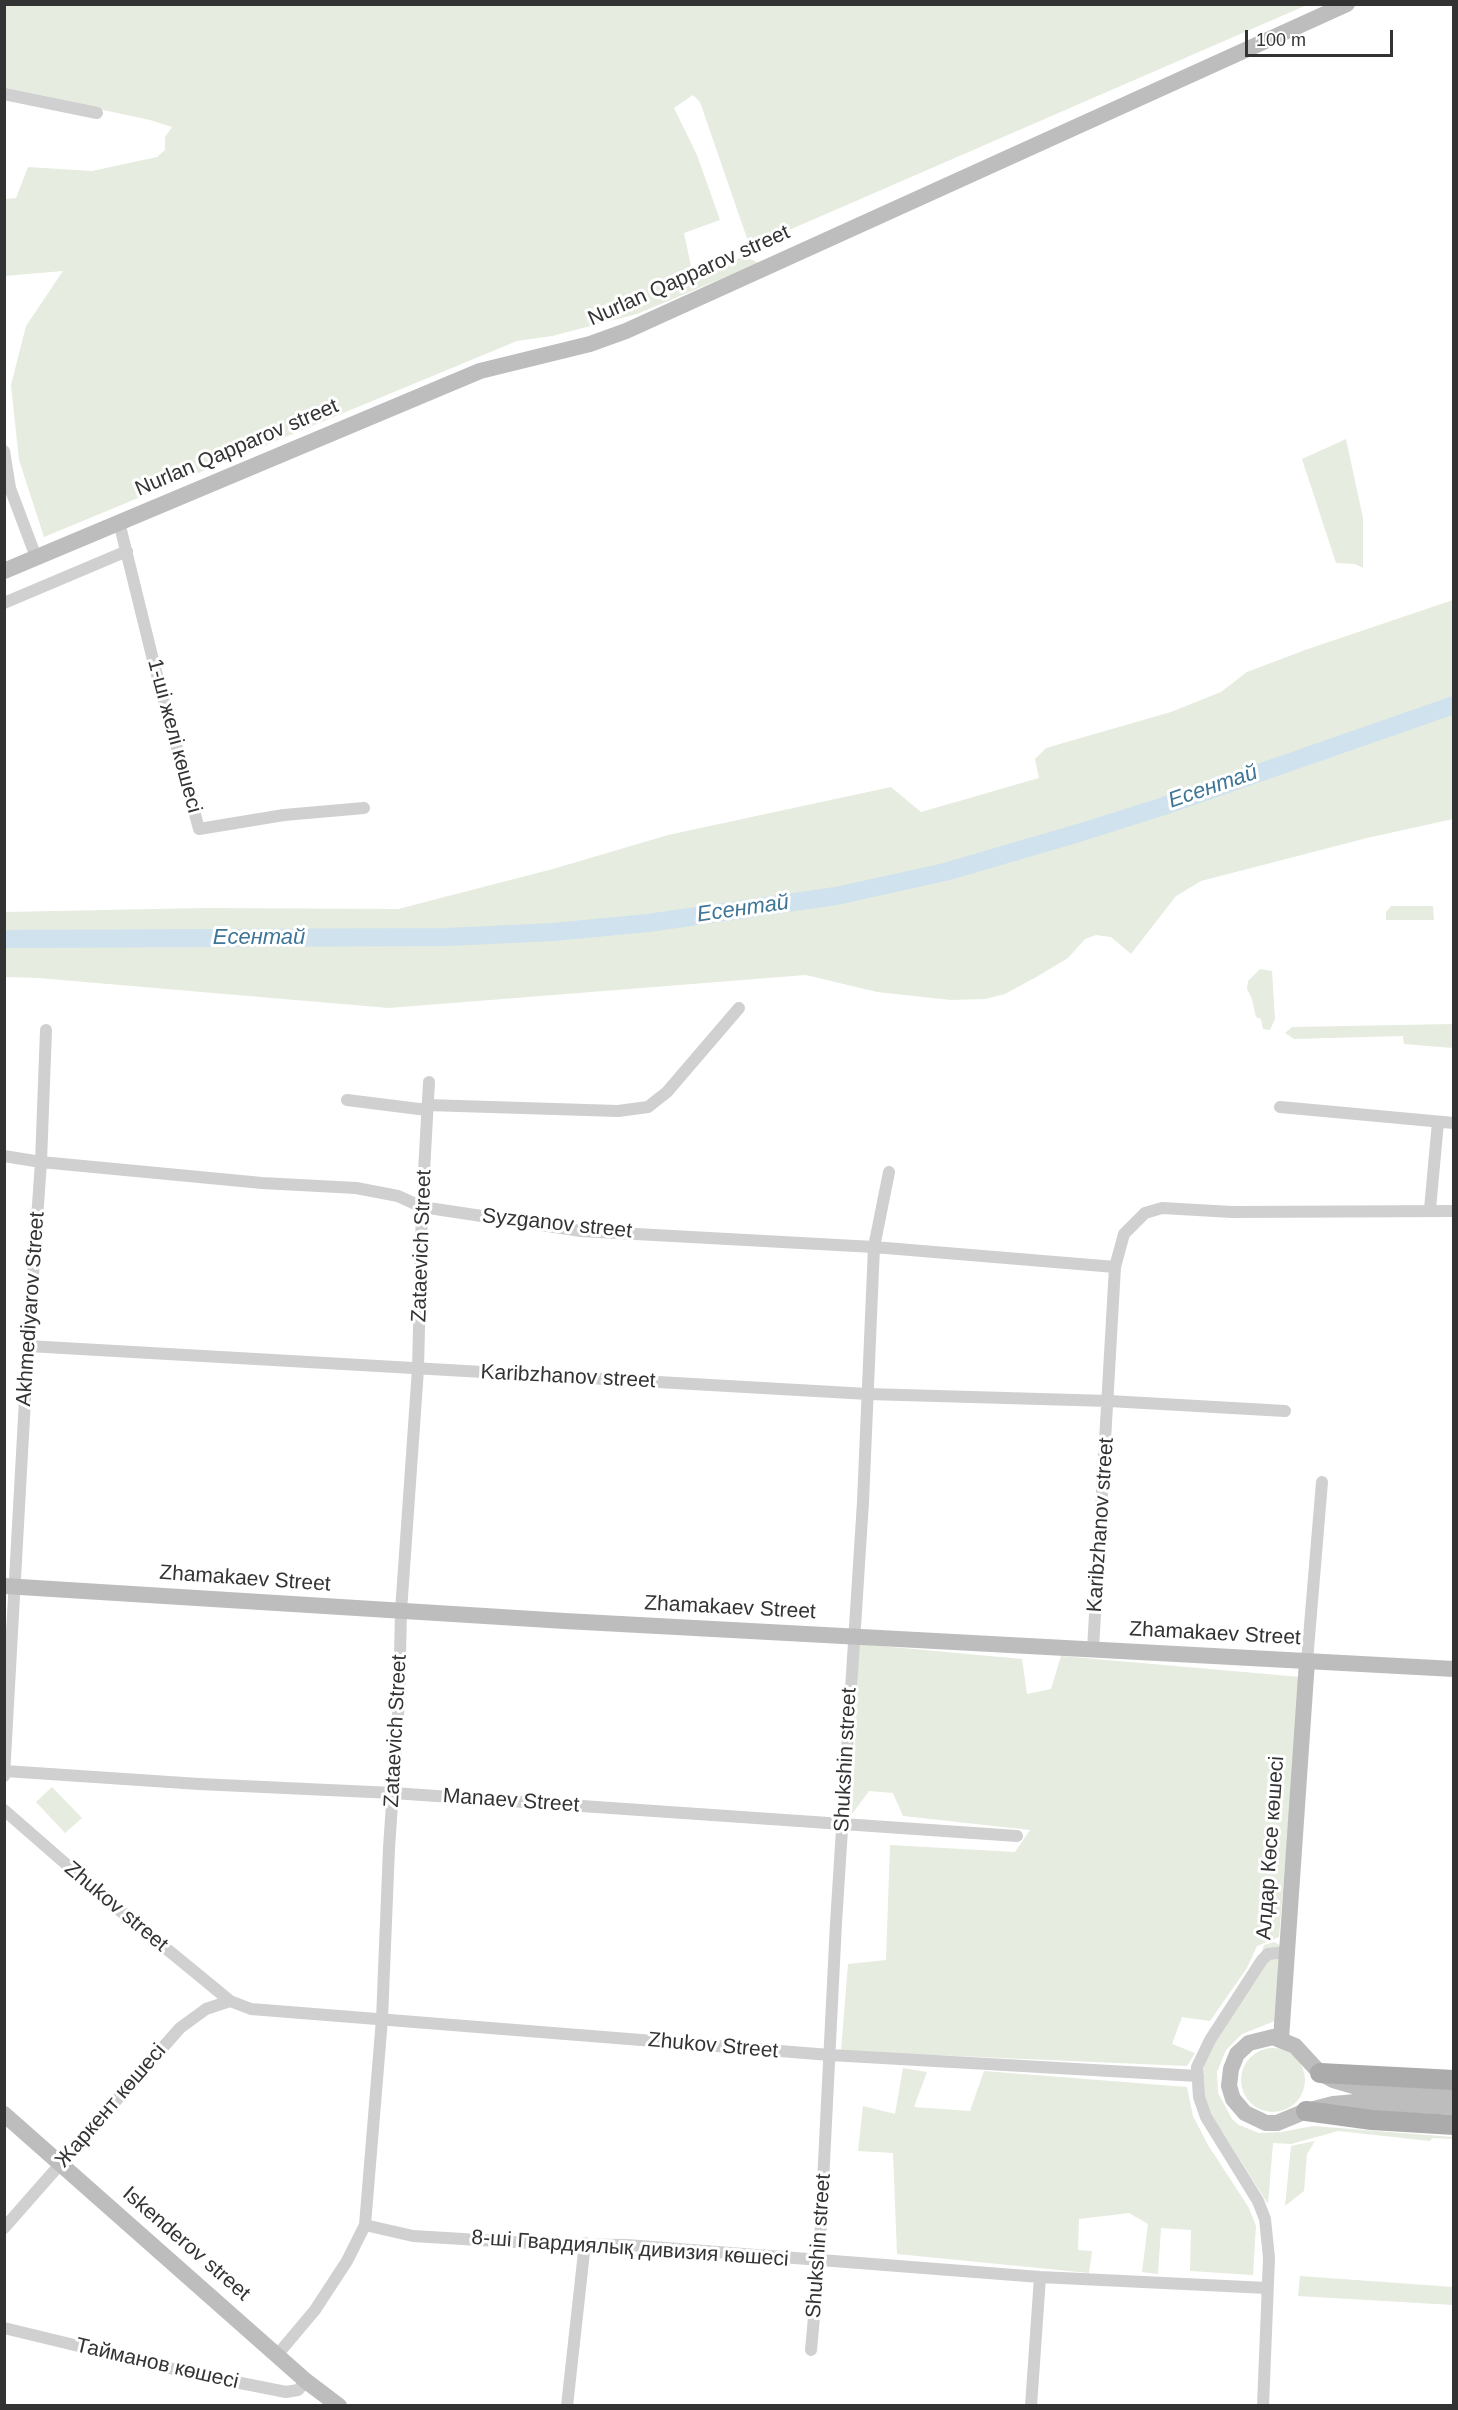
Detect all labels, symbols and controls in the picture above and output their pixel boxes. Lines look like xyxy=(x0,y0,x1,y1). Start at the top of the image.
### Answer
scale bar xyxy=(1248,18,1396,56)
text: 100 m xyxy=(1256,30,1306,50)
street label: Nurlan Qapparov street xyxy=(584,220,794,332)
street label: Nurlan Qapparov street xyxy=(132,394,342,502)
street label: 1-ші желі көшесі xyxy=(141,656,207,816)
water label: Есентай xyxy=(1165,759,1261,815)
water label: Есентай xyxy=(695,889,791,929)
water label: Есентай xyxy=(213,925,305,951)
street label: Zataevich Street xyxy=(407,1169,437,1323)
street label: Syzganov street xyxy=(481,1204,633,1244)
street label: Akhmediyarov Street xyxy=(12,1211,50,1407)
street label: Karibzhanov street xyxy=(480,1360,656,1394)
street label: Karibzhanov street xyxy=(1082,1437,1120,1613)
street label: Zhamakaev Street xyxy=(159,1560,331,1598)
street label: Zhamakaev Street xyxy=(644,1591,816,1625)
street label: Zhamakaev Street xyxy=(1129,1617,1301,1651)
street label: Zataevich Street xyxy=(379,1654,413,1808)
street label: Shukshin street xyxy=(830,1687,862,1833)
street label: Алдар Көсе көшесі xyxy=(1252,1755,1290,1941)
street label: Manaev Street xyxy=(442,1784,580,1818)
street label: Zhukov street xyxy=(59,1856,173,1958)
street label: Zhukov Street xyxy=(647,2028,779,2064)
street label: Жаркент көшесі xyxy=(50,2039,172,2173)
street label: Shukshin street xyxy=(801,2173,837,2319)
street label: Iskenderov street xyxy=(117,2182,255,2306)
street label: 8-ші Гвардиялық дивизия көшесі xyxy=(471,2225,789,2273)
street label: Тайманов көшесі xyxy=(73,2333,241,2395)

